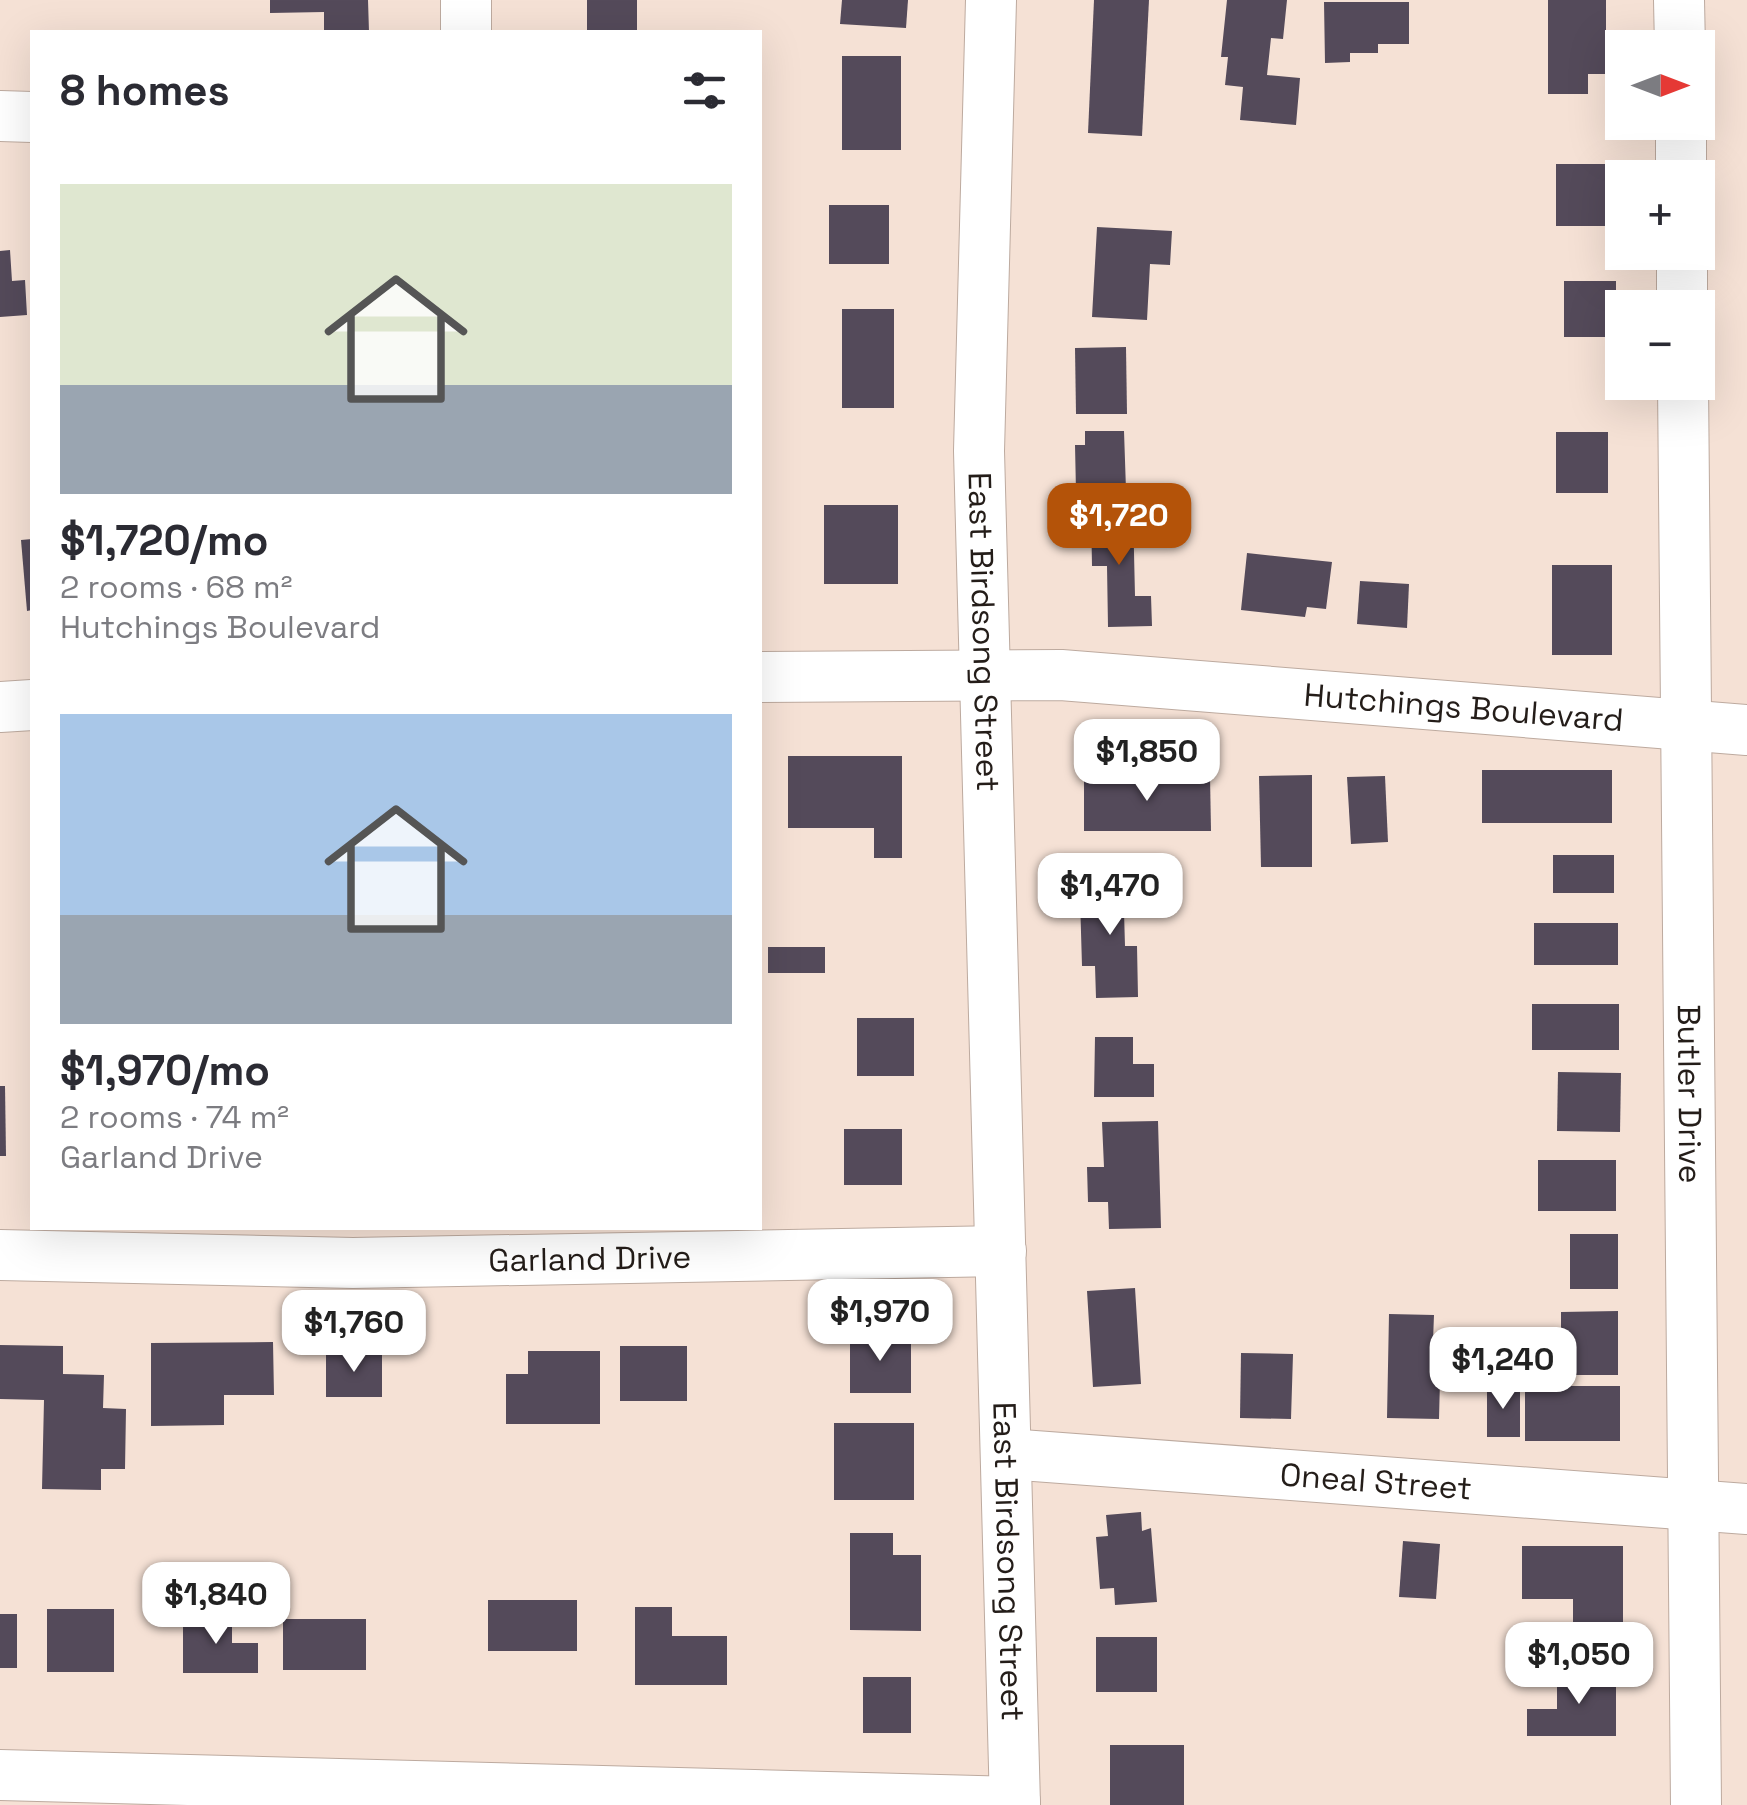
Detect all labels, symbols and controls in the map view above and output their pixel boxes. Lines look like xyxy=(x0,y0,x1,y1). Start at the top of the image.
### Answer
north arrow xyxy=(1605,30,1715,140)
map controls xyxy=(1605,30,1715,400)
icon: filters xyxy=(677,63,732,118)
text: 8 homes xyxy=(60,64,230,117)
button: + xyxy=(1605,160,1715,270)
icon: home xyxy=(306,249,486,429)
button: − xyxy=(1605,290,1715,400)
street label: East Birdsong Street xyxy=(960,471,1008,792)
pin: $1,720 xyxy=(1038,483,1200,568)
text: $1,720 xyxy=(1069,495,1169,535)
text: $1,720/mo xyxy=(60,514,269,567)
text: 2 rooms · 68 m² xyxy=(60,567,292,607)
text: Hutchings Boulevard xyxy=(60,607,380,647)
street label: Hutchings Boulevard xyxy=(1302,675,1625,740)
pin: $1,850 xyxy=(1066,719,1228,804)
text: $1,850 xyxy=(1096,731,1198,771)
icon: home xyxy=(306,779,486,959)
pin: $1,470 xyxy=(1029,853,1191,938)
text: $1,470 xyxy=(1060,865,1160,905)
street label: Butler Drive xyxy=(1669,1004,1710,1184)
text: $1,970/mo xyxy=(60,1044,270,1097)
text: 2 rooms · 74 m² xyxy=(60,1097,289,1137)
text: Garland Drive xyxy=(60,1137,263,1177)
street label: Garland Drive xyxy=(488,1237,692,1280)
pin: $1,970 xyxy=(799,1279,961,1364)
pin: $1,760 xyxy=(273,1290,435,1375)
text: $1,970 xyxy=(830,1291,930,1331)
text: $1,760 xyxy=(304,1302,404,1342)
pin: $1,240 xyxy=(1422,1327,1584,1412)
text: $1,240 xyxy=(1452,1339,1554,1379)
street label: East Birdsong Street xyxy=(984,1401,1033,1722)
street label: Oneal Street xyxy=(1279,1454,1473,1508)
pin: $1,840 xyxy=(135,1562,297,1647)
text: $1,840 xyxy=(164,1574,268,1614)
pin: $1,050 xyxy=(1498,1622,1660,1707)
text: $1,050 xyxy=(1527,1634,1631,1674)

